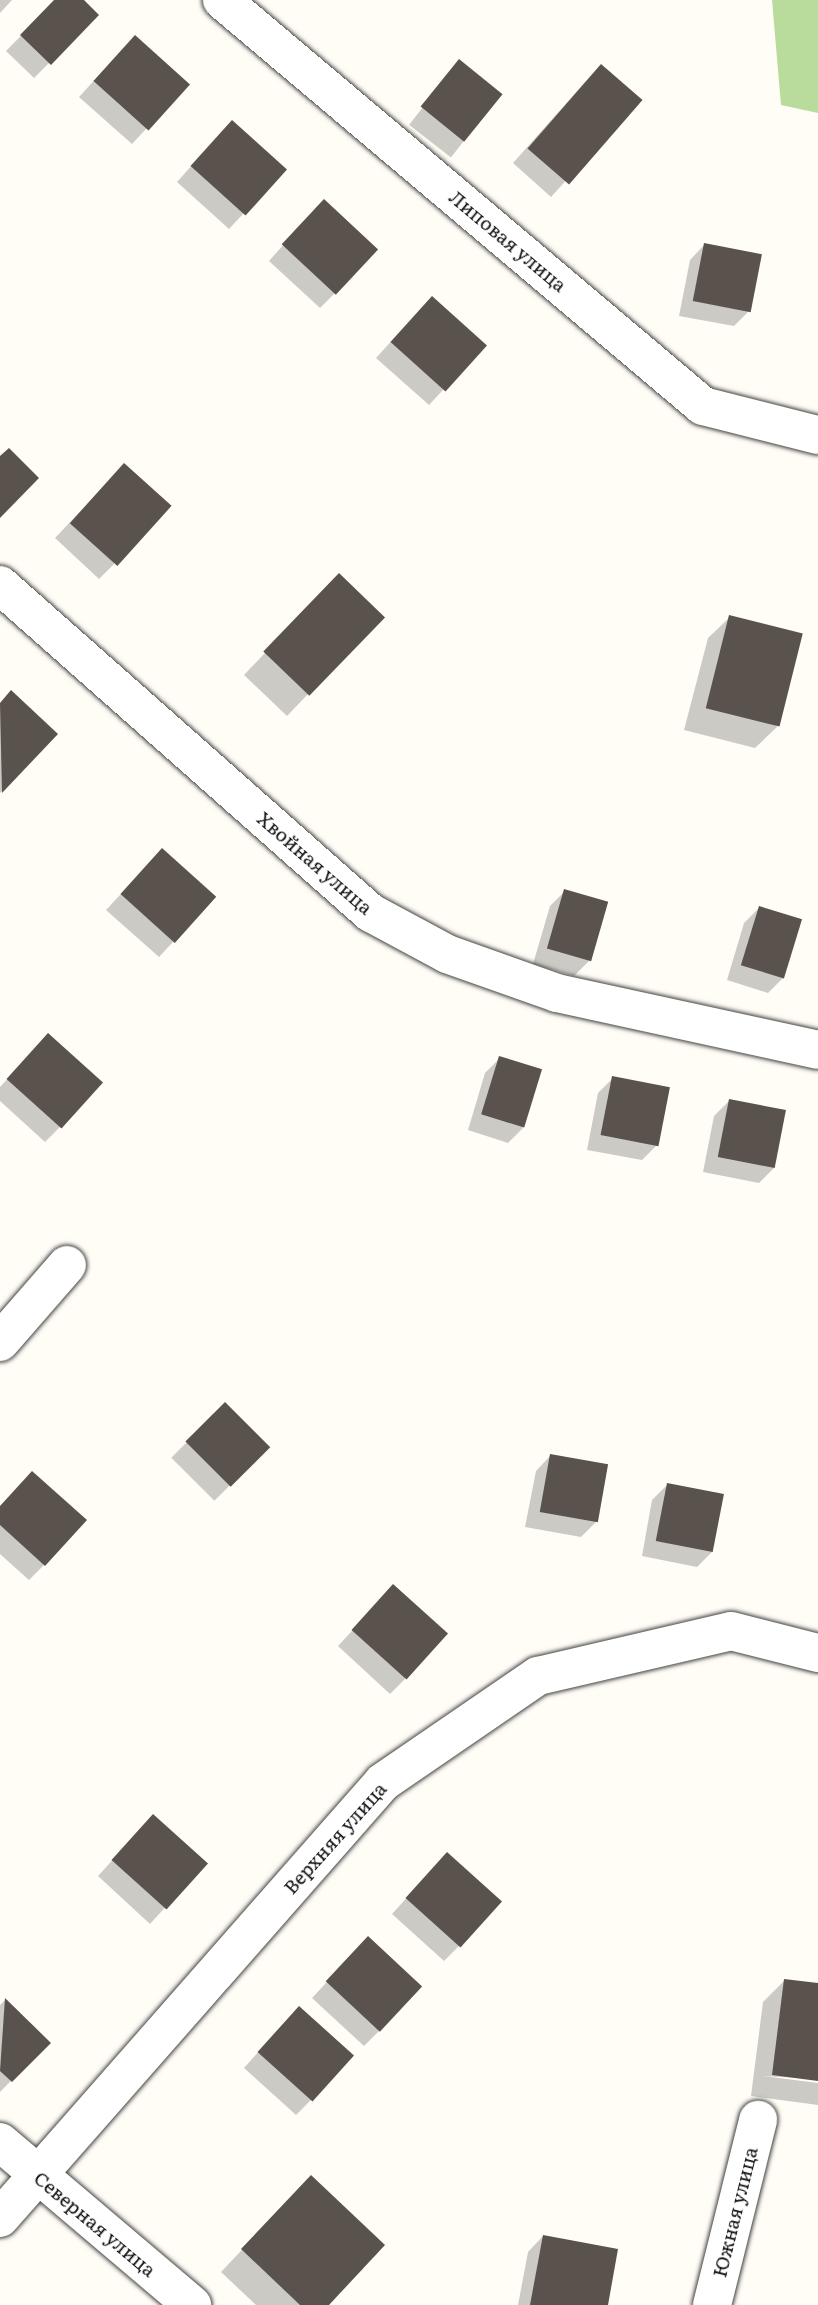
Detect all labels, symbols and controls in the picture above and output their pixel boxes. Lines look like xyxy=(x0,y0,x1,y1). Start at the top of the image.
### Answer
street label: Липовая улица xyxy=(445,185,571,297)
street label: Хвойная улица xyxy=(253,807,377,919)
street label: Верхняя улица xyxy=(279,1777,391,1899)
street label: Южная улица xyxy=(708,2144,762,2280)
street label: Северная улица xyxy=(30,2166,160,2282)

